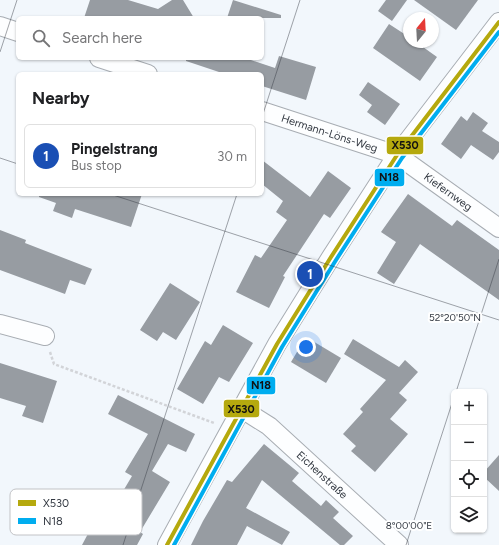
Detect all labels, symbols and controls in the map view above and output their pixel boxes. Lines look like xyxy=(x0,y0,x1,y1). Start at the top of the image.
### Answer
north arrow xyxy=(403,12,439,48)
search box xyxy=(16,16,264,60)
icon: search xyxy=(30,27,52,49)
text: Search here xyxy=(62,29,142,47)
text: Nearby xyxy=(32,88,90,108)
street label: Hermann-Löns-Weg xyxy=(280,111,379,155)
line badge: X530 xyxy=(386,136,424,155)
text: X530 xyxy=(391,139,419,152)
text: Pingelstrang xyxy=(71,140,158,158)
text: 1 xyxy=(43,149,49,164)
text: 30 m xyxy=(217,149,247,164)
text: Bus stop xyxy=(71,158,122,173)
line badge: N18 xyxy=(374,168,405,187)
street label: Kiefernweg xyxy=(422,170,475,213)
text: N18 xyxy=(379,171,399,184)
pin: 1 xyxy=(297,259,323,289)
text: 52°20'50"N xyxy=(429,311,481,324)
your location xyxy=(296,337,316,357)
line badge: N18 xyxy=(246,376,276,395)
text: N18 xyxy=(251,379,271,392)
map controls xyxy=(451,389,487,533)
button: + xyxy=(451,389,487,425)
line badge: X530 xyxy=(223,399,260,418)
text: X530 xyxy=(227,403,255,416)
button: − xyxy=(451,425,487,461)
street label: Eichenstraße xyxy=(294,448,350,501)
button: locate xyxy=(451,461,487,497)
legend xyxy=(10,489,142,535)
text: X530 xyxy=(43,497,69,510)
button: layers xyxy=(451,497,487,533)
text: N18 xyxy=(43,515,63,528)
text: 8°00'00"E xyxy=(386,519,432,532)

